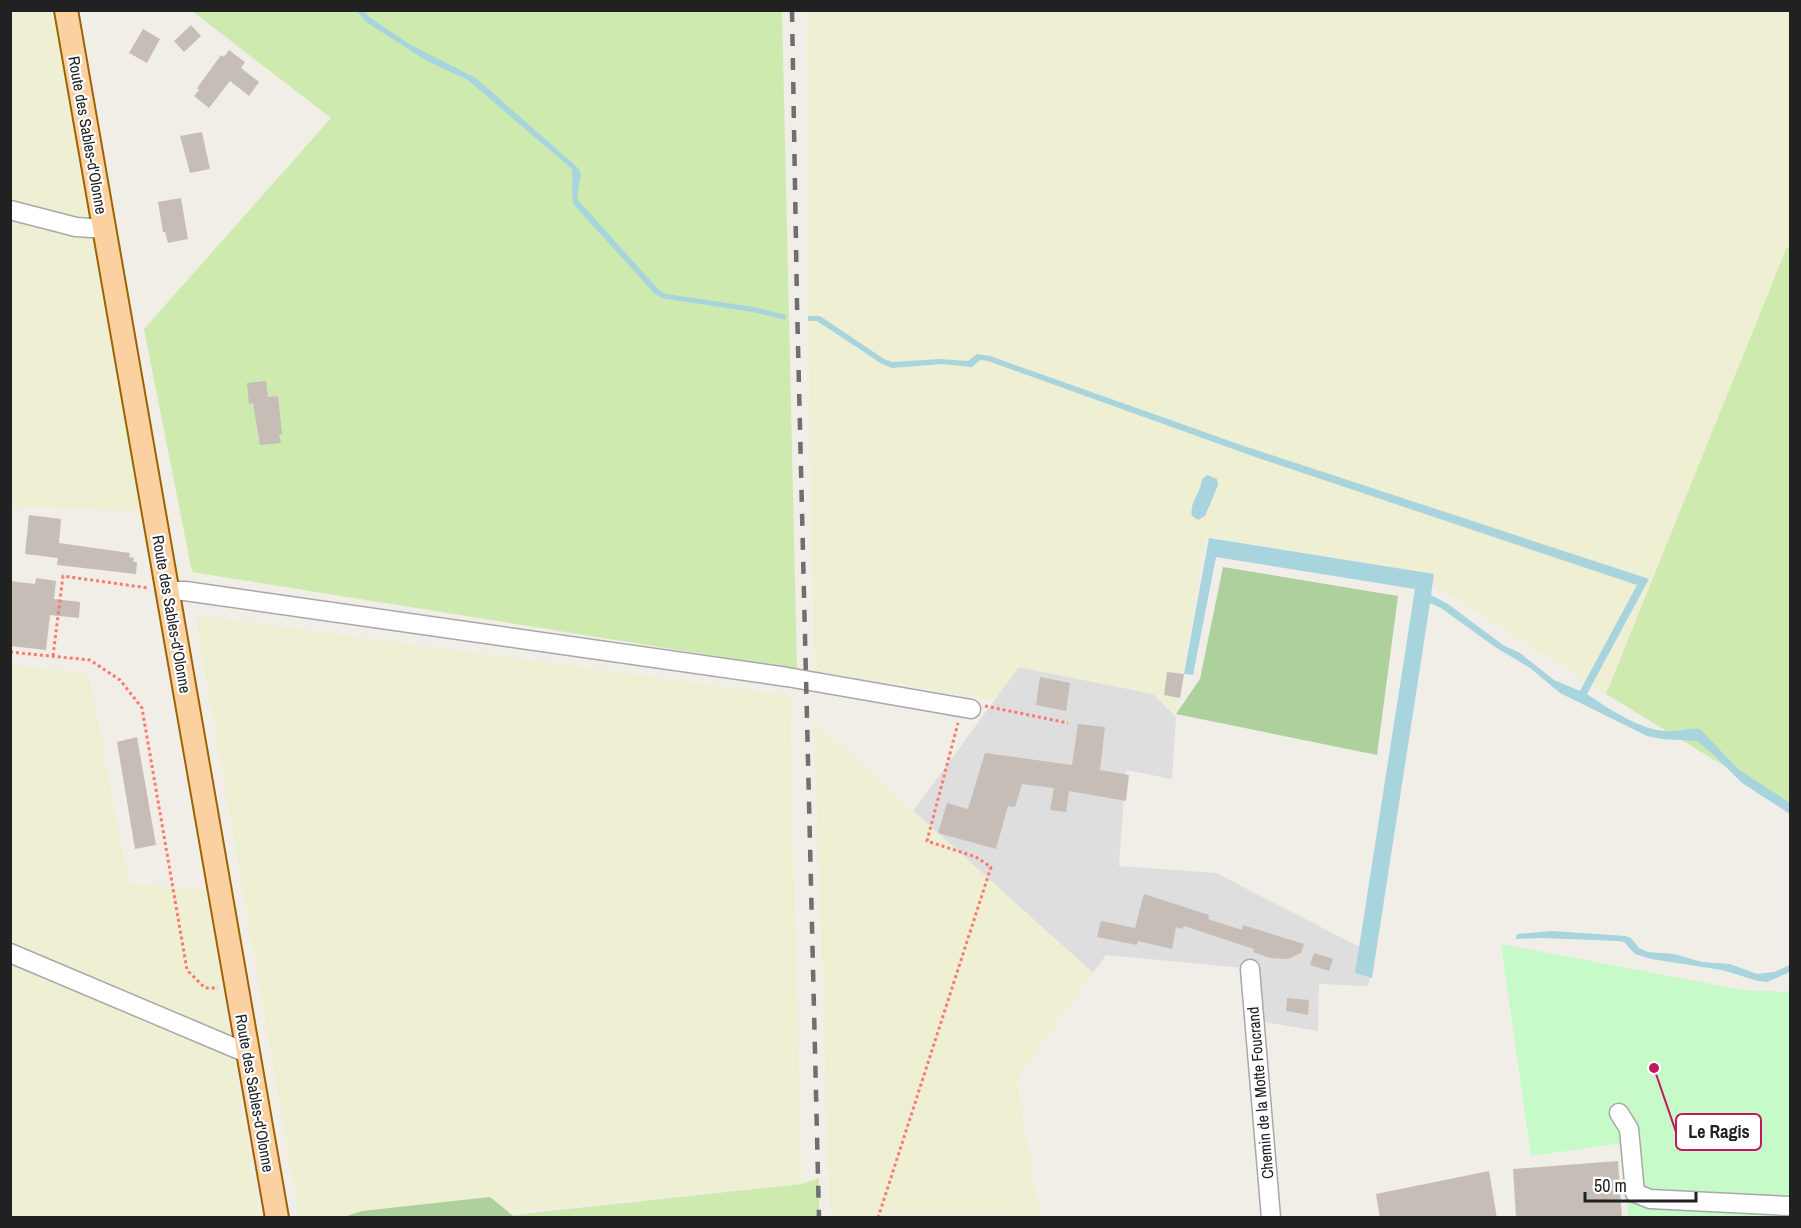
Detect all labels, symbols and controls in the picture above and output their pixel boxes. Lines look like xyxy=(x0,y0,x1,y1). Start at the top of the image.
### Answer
street label: Route des Sables-d'Olonne xyxy=(63,54,113,216)
street label: Route des Sables-d'Olonne xyxy=(147,533,197,695)
street label: Chemin de la Motte Foucrand xyxy=(1242,1006,1278,1180)
street label: Route des Sables-d'Olonne xyxy=(230,1012,280,1174)
callout: Le Ragis xyxy=(1676,1114,1761,1150)
text: Le Ragis xyxy=(1688,1119,1750,1144)
scale bar xyxy=(1585,1165,1696,1203)
text: 50 m xyxy=(1594,1173,1627,1198)

